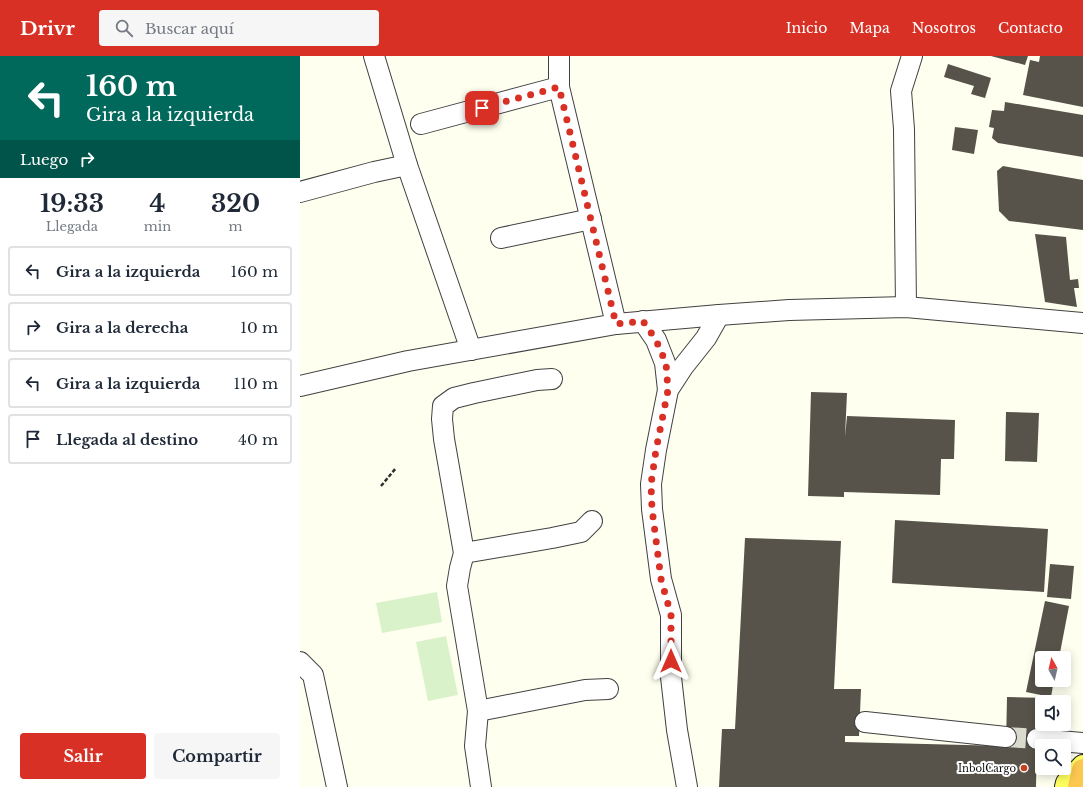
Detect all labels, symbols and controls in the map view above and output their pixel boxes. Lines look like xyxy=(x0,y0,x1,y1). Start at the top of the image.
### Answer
search box xyxy=(99,10,379,46)
text: Drivr xyxy=(20,17,75,40)
icon: search xyxy=(113,17,135,39)
text: Buscar aquí xyxy=(145,19,234,38)
text: Inicio xyxy=(786,19,827,37)
text: Mapa xyxy=(849,19,890,37)
text: Nosotros xyxy=(912,19,976,37)
text: Contacto xyxy=(998,19,1063,37)
text: 160 m xyxy=(86,69,177,104)
icon: left xyxy=(20,72,72,124)
pin xyxy=(465,91,499,125)
icon: arrive xyxy=(471,97,493,119)
text: Gira a la izquierda xyxy=(86,104,254,126)
icon: right xyxy=(76,148,98,170)
text: Luego xyxy=(20,150,68,169)
text: 19:33 xyxy=(40,189,104,218)
text: 4 xyxy=(150,189,165,218)
text: 320 xyxy=(211,189,260,218)
text: Llegada xyxy=(46,218,98,235)
text: min xyxy=(144,218,171,235)
text: m xyxy=(229,218,243,235)
icon: left xyxy=(22,260,44,282)
text: Gira a la izquierda xyxy=(56,262,200,281)
text: 160 m xyxy=(231,262,278,281)
icon: right xyxy=(22,316,44,338)
text: Gira a la derecha xyxy=(56,318,188,337)
text: 10 m xyxy=(240,318,278,337)
icon: left xyxy=(22,372,44,394)
text: Gira a la izquierda xyxy=(56,374,200,393)
text: 110 m xyxy=(234,374,278,393)
icon: arrive xyxy=(22,428,44,450)
text: Llegada al destino xyxy=(56,430,198,449)
text: 40 m xyxy=(238,430,278,449)
position arrow xyxy=(650,640,692,682)
north arrow xyxy=(1035,651,1071,687)
map controls xyxy=(1035,651,1071,775)
button: sound xyxy=(1035,695,1071,731)
button: Salir xyxy=(20,733,146,779)
button: Compartir xyxy=(154,733,280,779)
button: search xyxy=(1035,739,1071,775)
place label: InbolCargo xyxy=(958,762,1016,775)
marker: InbolCargo xyxy=(1019,763,1029,773)

